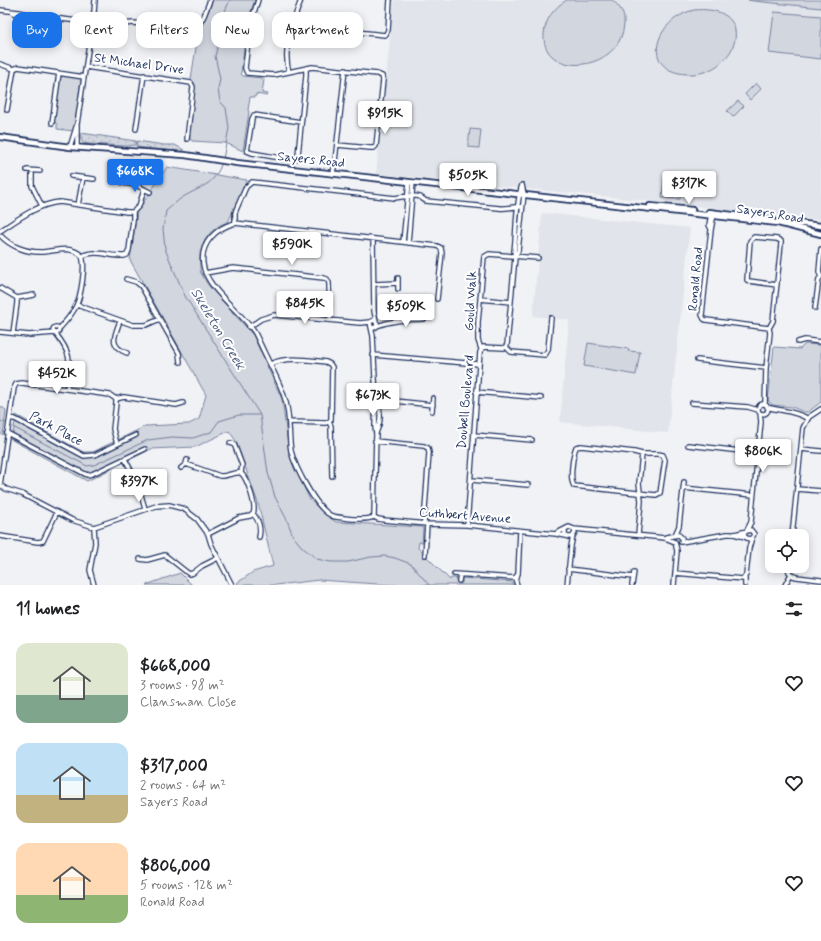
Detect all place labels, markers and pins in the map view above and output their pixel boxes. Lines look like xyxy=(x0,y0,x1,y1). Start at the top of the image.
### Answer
pin: $915K xyxy=(357,101,413,135)
pin: $668K xyxy=(107,159,163,193)
pin: $505K xyxy=(440,163,496,197)
pin: $317K xyxy=(661,171,717,205)
pin: $590K xyxy=(264,232,320,266)
pin: $845K xyxy=(277,291,333,325)
pin: $509K xyxy=(378,294,434,328)
pin: $452K xyxy=(29,361,85,395)
pin: $673K xyxy=(345,383,401,417)
pin: $806K xyxy=(735,439,791,473)
pin: $397K xyxy=(111,469,167,503)

